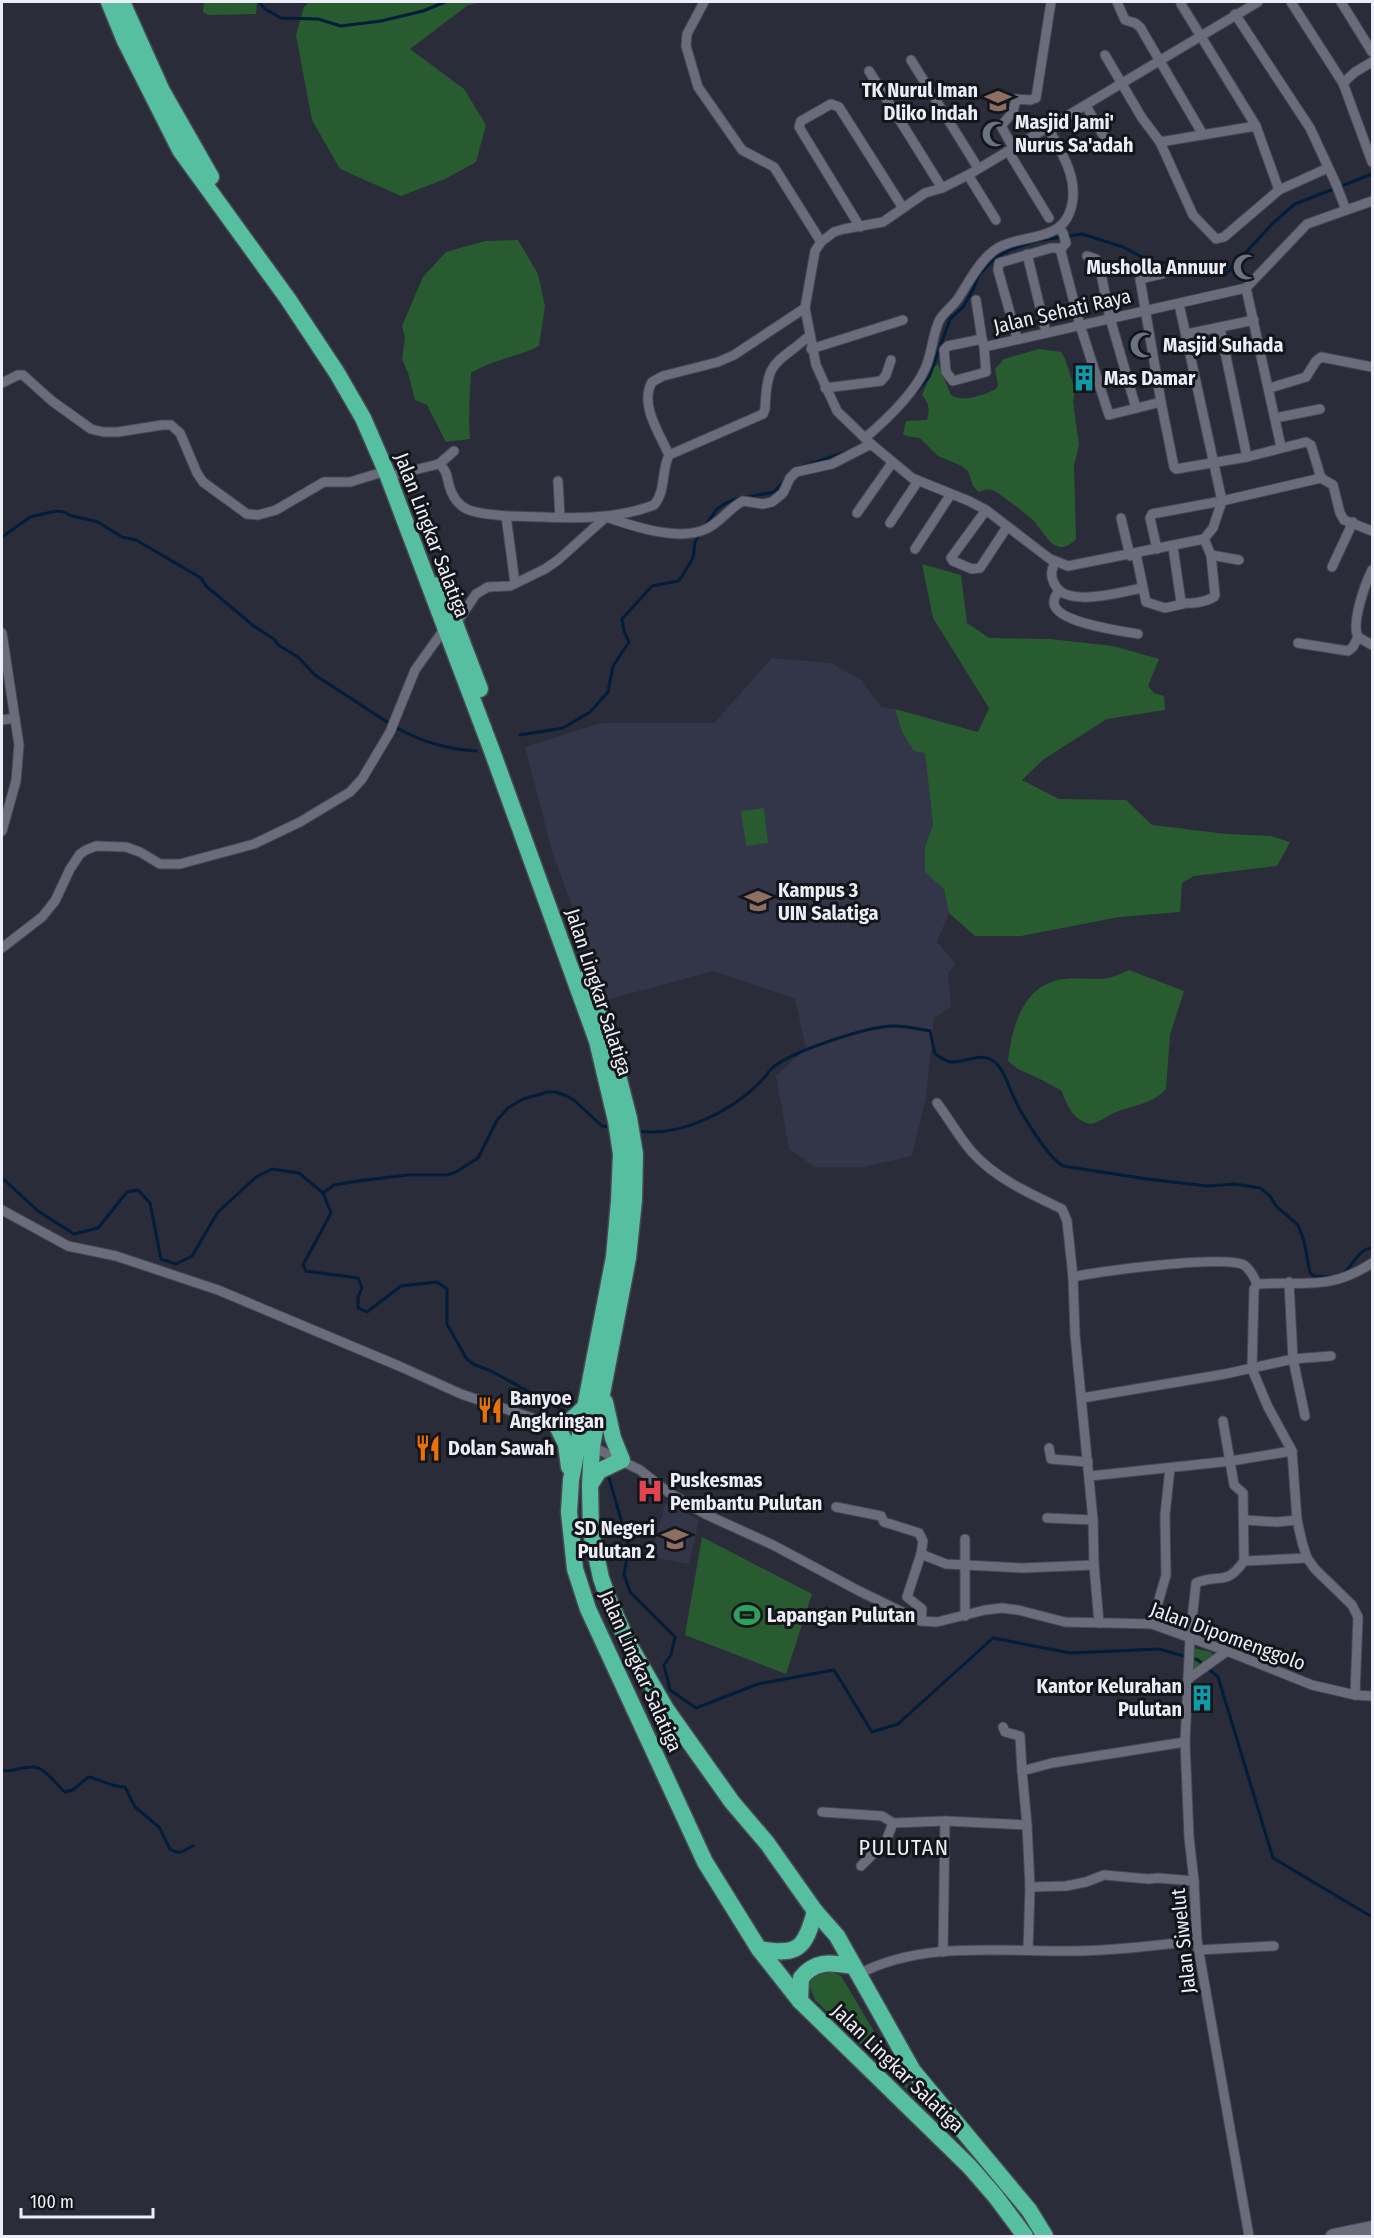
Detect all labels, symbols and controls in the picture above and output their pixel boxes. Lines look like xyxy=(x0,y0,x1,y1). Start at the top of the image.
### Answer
place label: TK Nurul Iman Dliko Indah xyxy=(862,78,978,125)
school or university icon: TK Nurul Iman Dliko Indah xyxy=(983,86,1013,116)
place label: Masjid Jami' Nurus Sa'adah xyxy=(1015,110,1134,157)
mosque icon: Masjid Jami' Nurus Sa'adah xyxy=(980,119,1010,149)
mosque icon: Musholla Annuur xyxy=(1231,252,1261,282)
place label: Musholla Annuur xyxy=(1086,255,1227,279)
street label: Jalan Sehati Raya xyxy=(991,284,1133,338)
mosque icon: Masjid Suhada xyxy=(1128,330,1158,360)
place label: Masjid Suhada xyxy=(1163,333,1283,357)
building icon: Mas Damar xyxy=(1069,363,1099,393)
place label: Mas Damar xyxy=(1104,366,1196,390)
street label: Jalan Lingkar Salatiga xyxy=(390,449,474,621)
place label: Kampus 3 UIN Salatiga xyxy=(778,878,878,925)
school or university icon: Kampus 3 UIN Salatiga xyxy=(743,886,773,916)
street label: Jalan Lingkar Salatiga xyxy=(561,905,637,1079)
place label: Banyoe Angkringan xyxy=(509,1386,604,1433)
restaurant icon: Banyoe Angkringan xyxy=(475,1395,505,1425)
restaurant icon: Dolan Sawah xyxy=(413,1433,443,1463)
place label: Dolan Sawah xyxy=(448,1436,555,1460)
place label: Puskesmas Pembantu Pulutan xyxy=(670,1468,822,1515)
hospital icon: Puskesmas Pembantu Pulutan xyxy=(635,1476,665,1506)
place label: SD Negeri Pulutan 2 xyxy=(574,1516,655,1563)
school or university icon: SD Negeri Pulutan 2 xyxy=(660,1524,690,1554)
street label: Jalan Lingkar Salatiga xyxy=(595,1586,687,1756)
street label: Jalan Dipomenggolo xyxy=(1147,1597,1309,1675)
sports icon: Lapangan Pulutan xyxy=(732,1600,762,1630)
place label: Lapangan Pulutan xyxy=(767,1603,915,1627)
place label: Kantor Kelurahan Pulutan xyxy=(1036,1674,1182,1721)
building icon: Kantor Kelurahan Pulutan xyxy=(1187,1683,1217,1713)
district label: PULUTAN xyxy=(858,1834,950,1861)
street label: Jalan Siwelut xyxy=(1166,1887,1200,1995)
street label: Jalan Lingkar Salatiga xyxy=(827,1999,969,2137)
scale bar xyxy=(21,2181,153,2219)
text: 100 m xyxy=(30,2191,74,2213)

